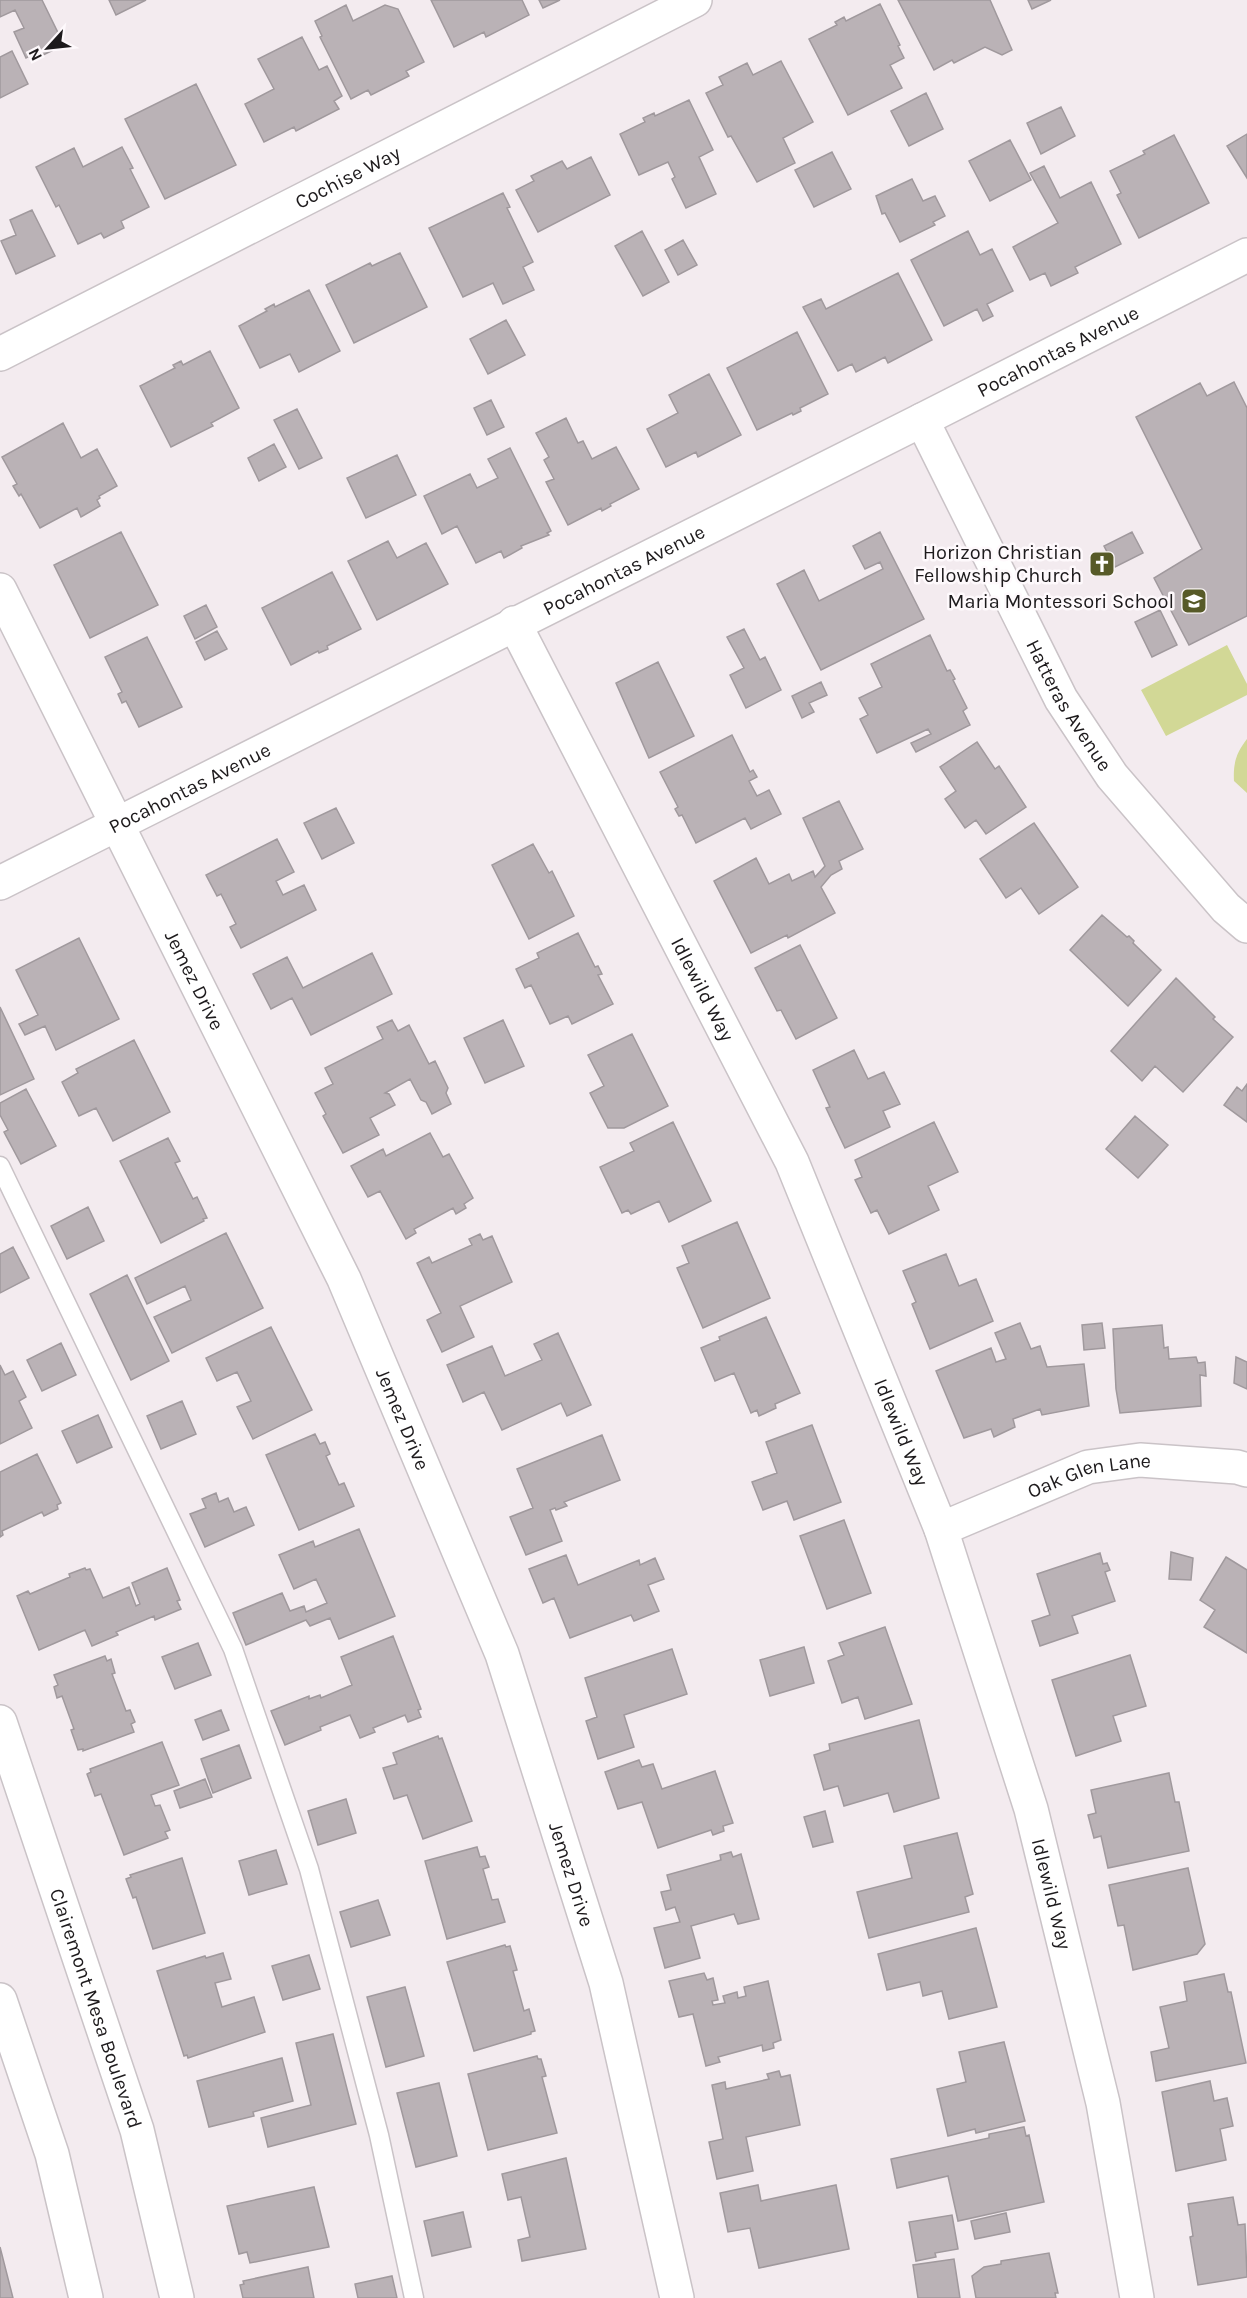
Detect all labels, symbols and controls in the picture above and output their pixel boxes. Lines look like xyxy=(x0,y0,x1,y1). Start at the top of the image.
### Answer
north arrow xyxy=(18,18,78,78)
text: N xyxy=(24,45,46,64)
street label: Cochise Way xyxy=(291,141,404,213)
street label: Pocahontas Avenue xyxy=(973,300,1142,402)
street label: Pocahontas Avenue xyxy=(539,520,709,620)
place label: Horizon Christian Fellowship Church xyxy=(914,541,1082,587)
church icon: Horizon Christian Fellowship Church xyxy=(1087,549,1117,579)
school or university icon: Maria Montessori School xyxy=(1179,586,1209,616)
place label: Maria Montessori School xyxy=(948,590,1174,613)
street label: Hatteras Avenue xyxy=(1022,635,1117,775)
street label: Pocahontas Avenue xyxy=(105,738,274,838)
street label: Jemez Drive xyxy=(160,926,229,1034)
street label: Idlewild Way xyxy=(667,933,739,1045)
street label: Jemez Drive xyxy=(371,1365,435,1473)
street label: Idlewild Way xyxy=(870,1375,934,1489)
street label: Oak Glen Lane xyxy=(1024,1448,1152,1503)
street label: Jemez Drive xyxy=(544,1819,599,1929)
street label: Idlewild Way xyxy=(1027,1836,1076,1952)
street label: Clairemont Mesa Boulevard xyxy=(45,1885,147,2131)

